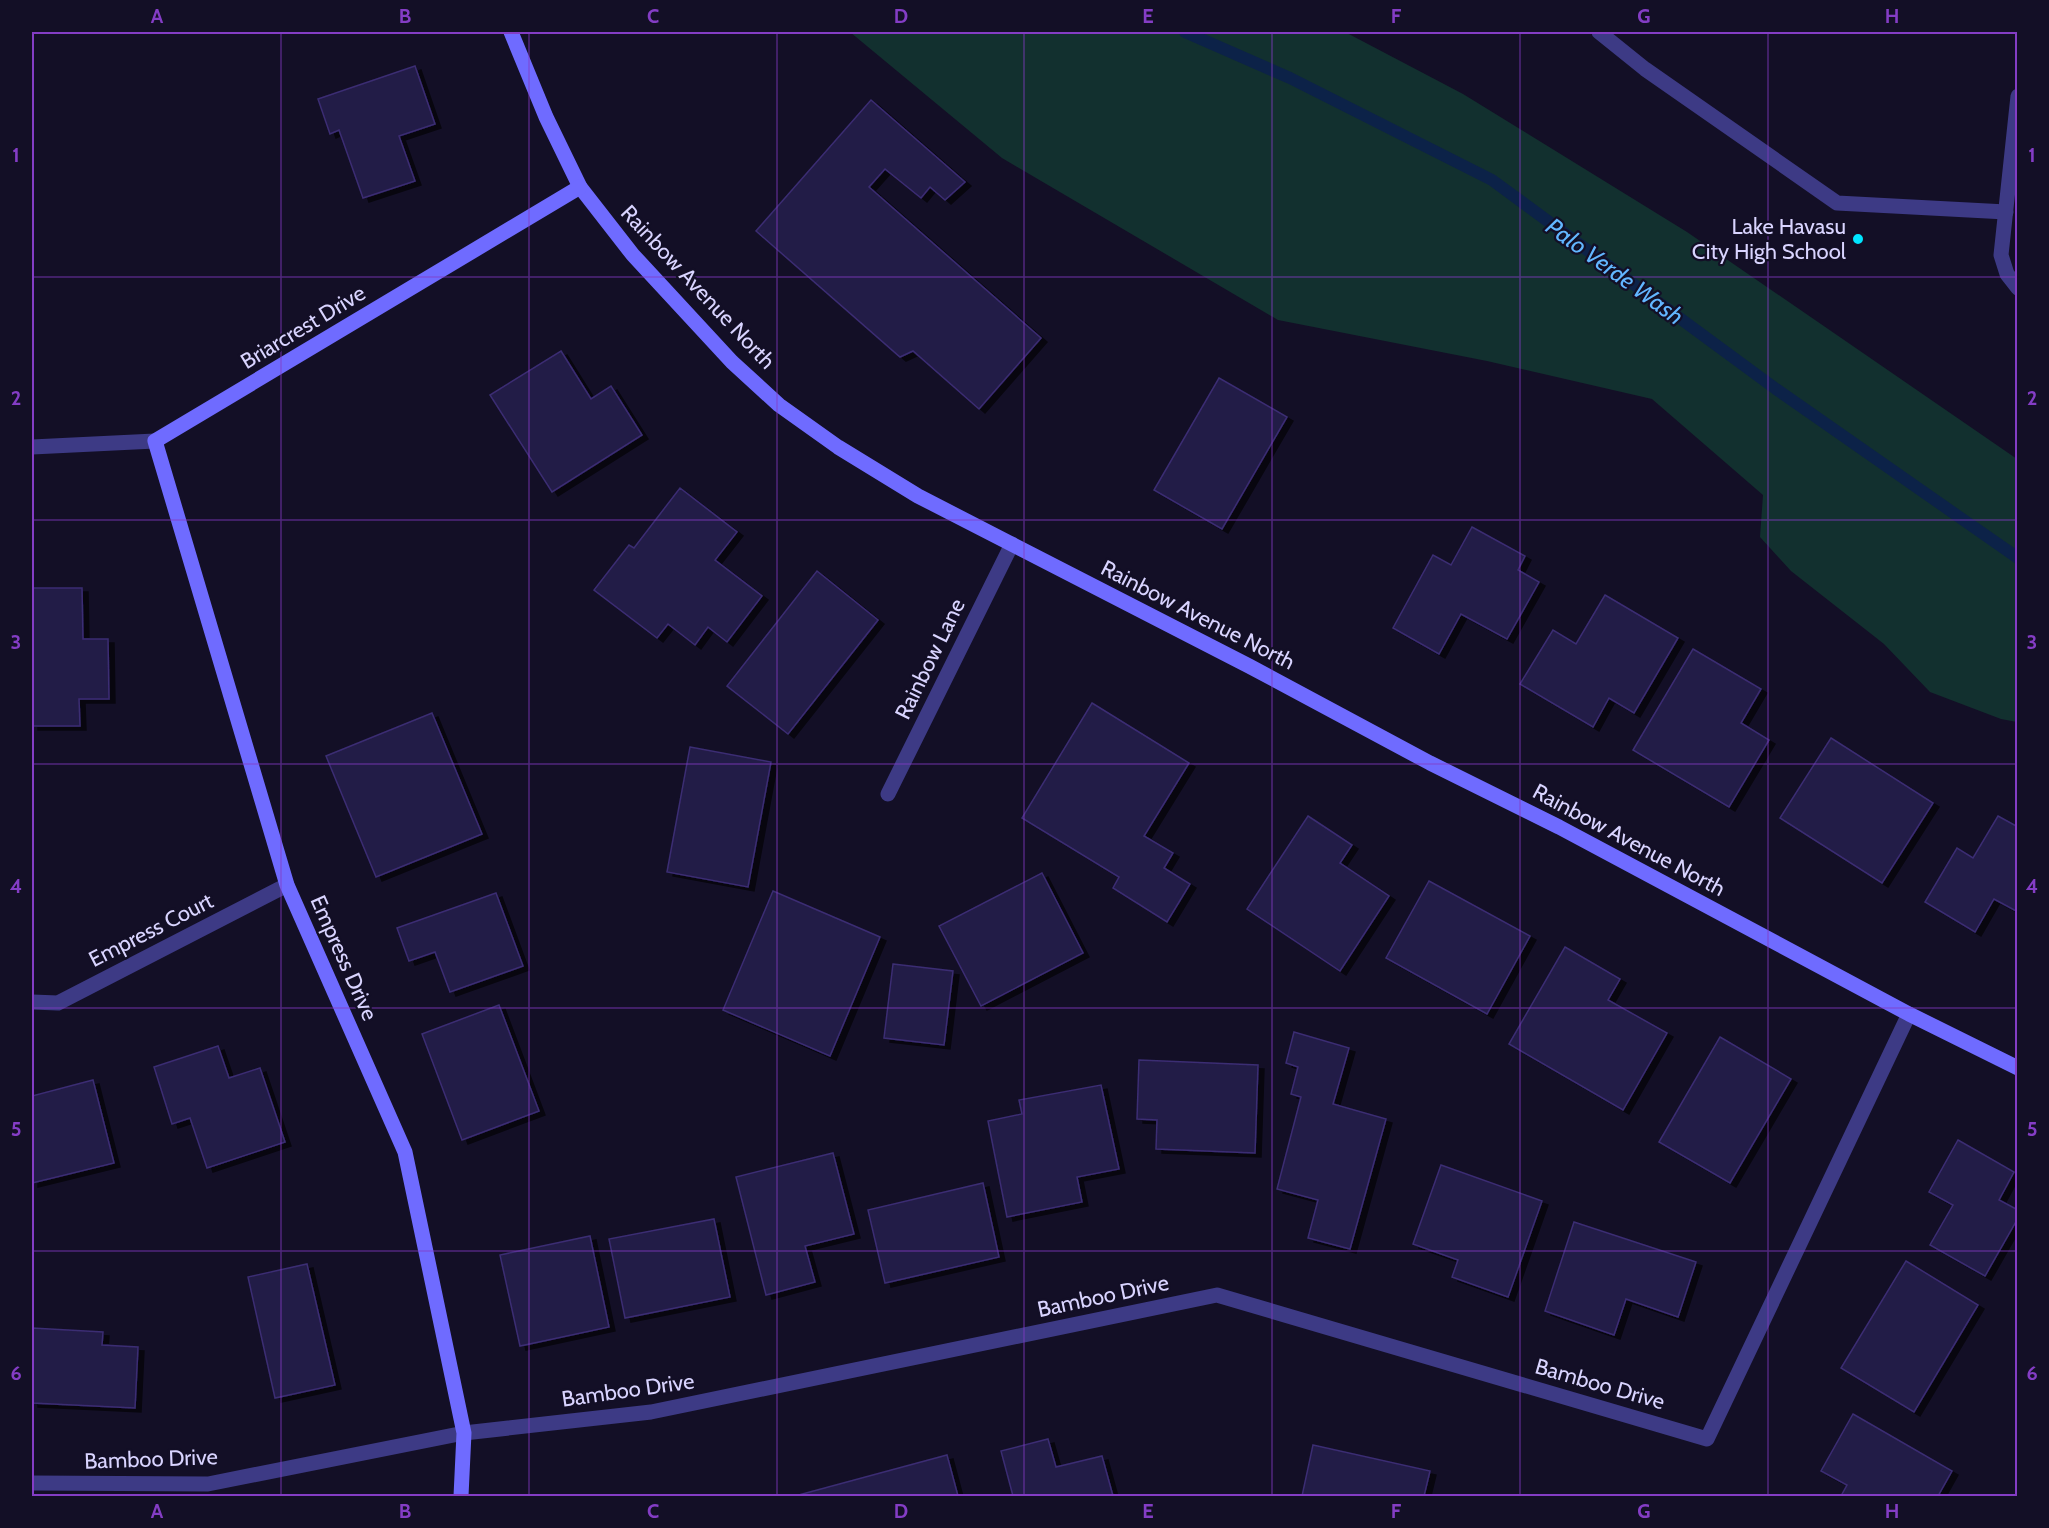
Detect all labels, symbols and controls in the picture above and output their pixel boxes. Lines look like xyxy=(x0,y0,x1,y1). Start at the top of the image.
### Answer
text: A xyxy=(151,4,164,28)
text: B xyxy=(399,4,411,28)
text: C xyxy=(647,4,659,28)
text: D xyxy=(894,4,908,28)
text: E xyxy=(1142,4,1154,28)
text: F xyxy=(1391,4,1402,28)
text: G xyxy=(1637,4,1651,28)
text: H xyxy=(1885,4,1899,28)
text: 1 xyxy=(12,143,20,167)
text: 1 xyxy=(2028,143,2036,167)
street label: Rainbow Avenue North xyxy=(615,200,781,374)
water label: Palo Verde Wash xyxy=(1541,211,1689,331)
place label: Lake Havasu City High School xyxy=(1692,213,1847,265)
marker: Lake Havasu City High School xyxy=(1851,232,1865,246)
street label: Briarcrest Drive xyxy=(236,279,370,375)
text: 2 xyxy=(11,386,21,410)
text: 2 xyxy=(2027,386,2037,410)
street label: Rainbow Avenue North xyxy=(1097,554,1299,676)
street label: Rainbow Lane xyxy=(889,594,971,724)
text: 3 xyxy=(11,630,21,654)
text: 3 xyxy=(2027,630,2037,654)
street label: Rainbow Avenue North xyxy=(1528,778,1730,902)
text: 4 xyxy=(10,874,22,898)
text: 4 xyxy=(2026,874,2038,898)
street label: Empress Court xyxy=(84,887,218,973)
street label: Empress Drive xyxy=(304,891,384,1025)
text: 5 xyxy=(11,1117,21,1141)
text: 5 xyxy=(2027,1117,2037,1141)
street label: Bamboo Drive xyxy=(1035,1269,1171,1323)
street label: Bamboo Drive xyxy=(1532,1353,1668,1415)
text: 6 xyxy=(10,1361,22,1385)
text: 6 xyxy=(2026,1361,2038,1385)
street label: Bamboo Drive xyxy=(560,1367,696,1413)
street label: Bamboo Drive xyxy=(84,1443,218,1475)
text: A xyxy=(151,1499,164,1523)
text: B xyxy=(399,1499,411,1523)
text: C xyxy=(647,1499,659,1523)
text: D xyxy=(894,1499,908,1523)
text: E xyxy=(1142,1499,1154,1523)
text: F xyxy=(1391,1499,1402,1523)
text: G xyxy=(1637,1499,1651,1523)
text: H xyxy=(1885,1499,1899,1523)

